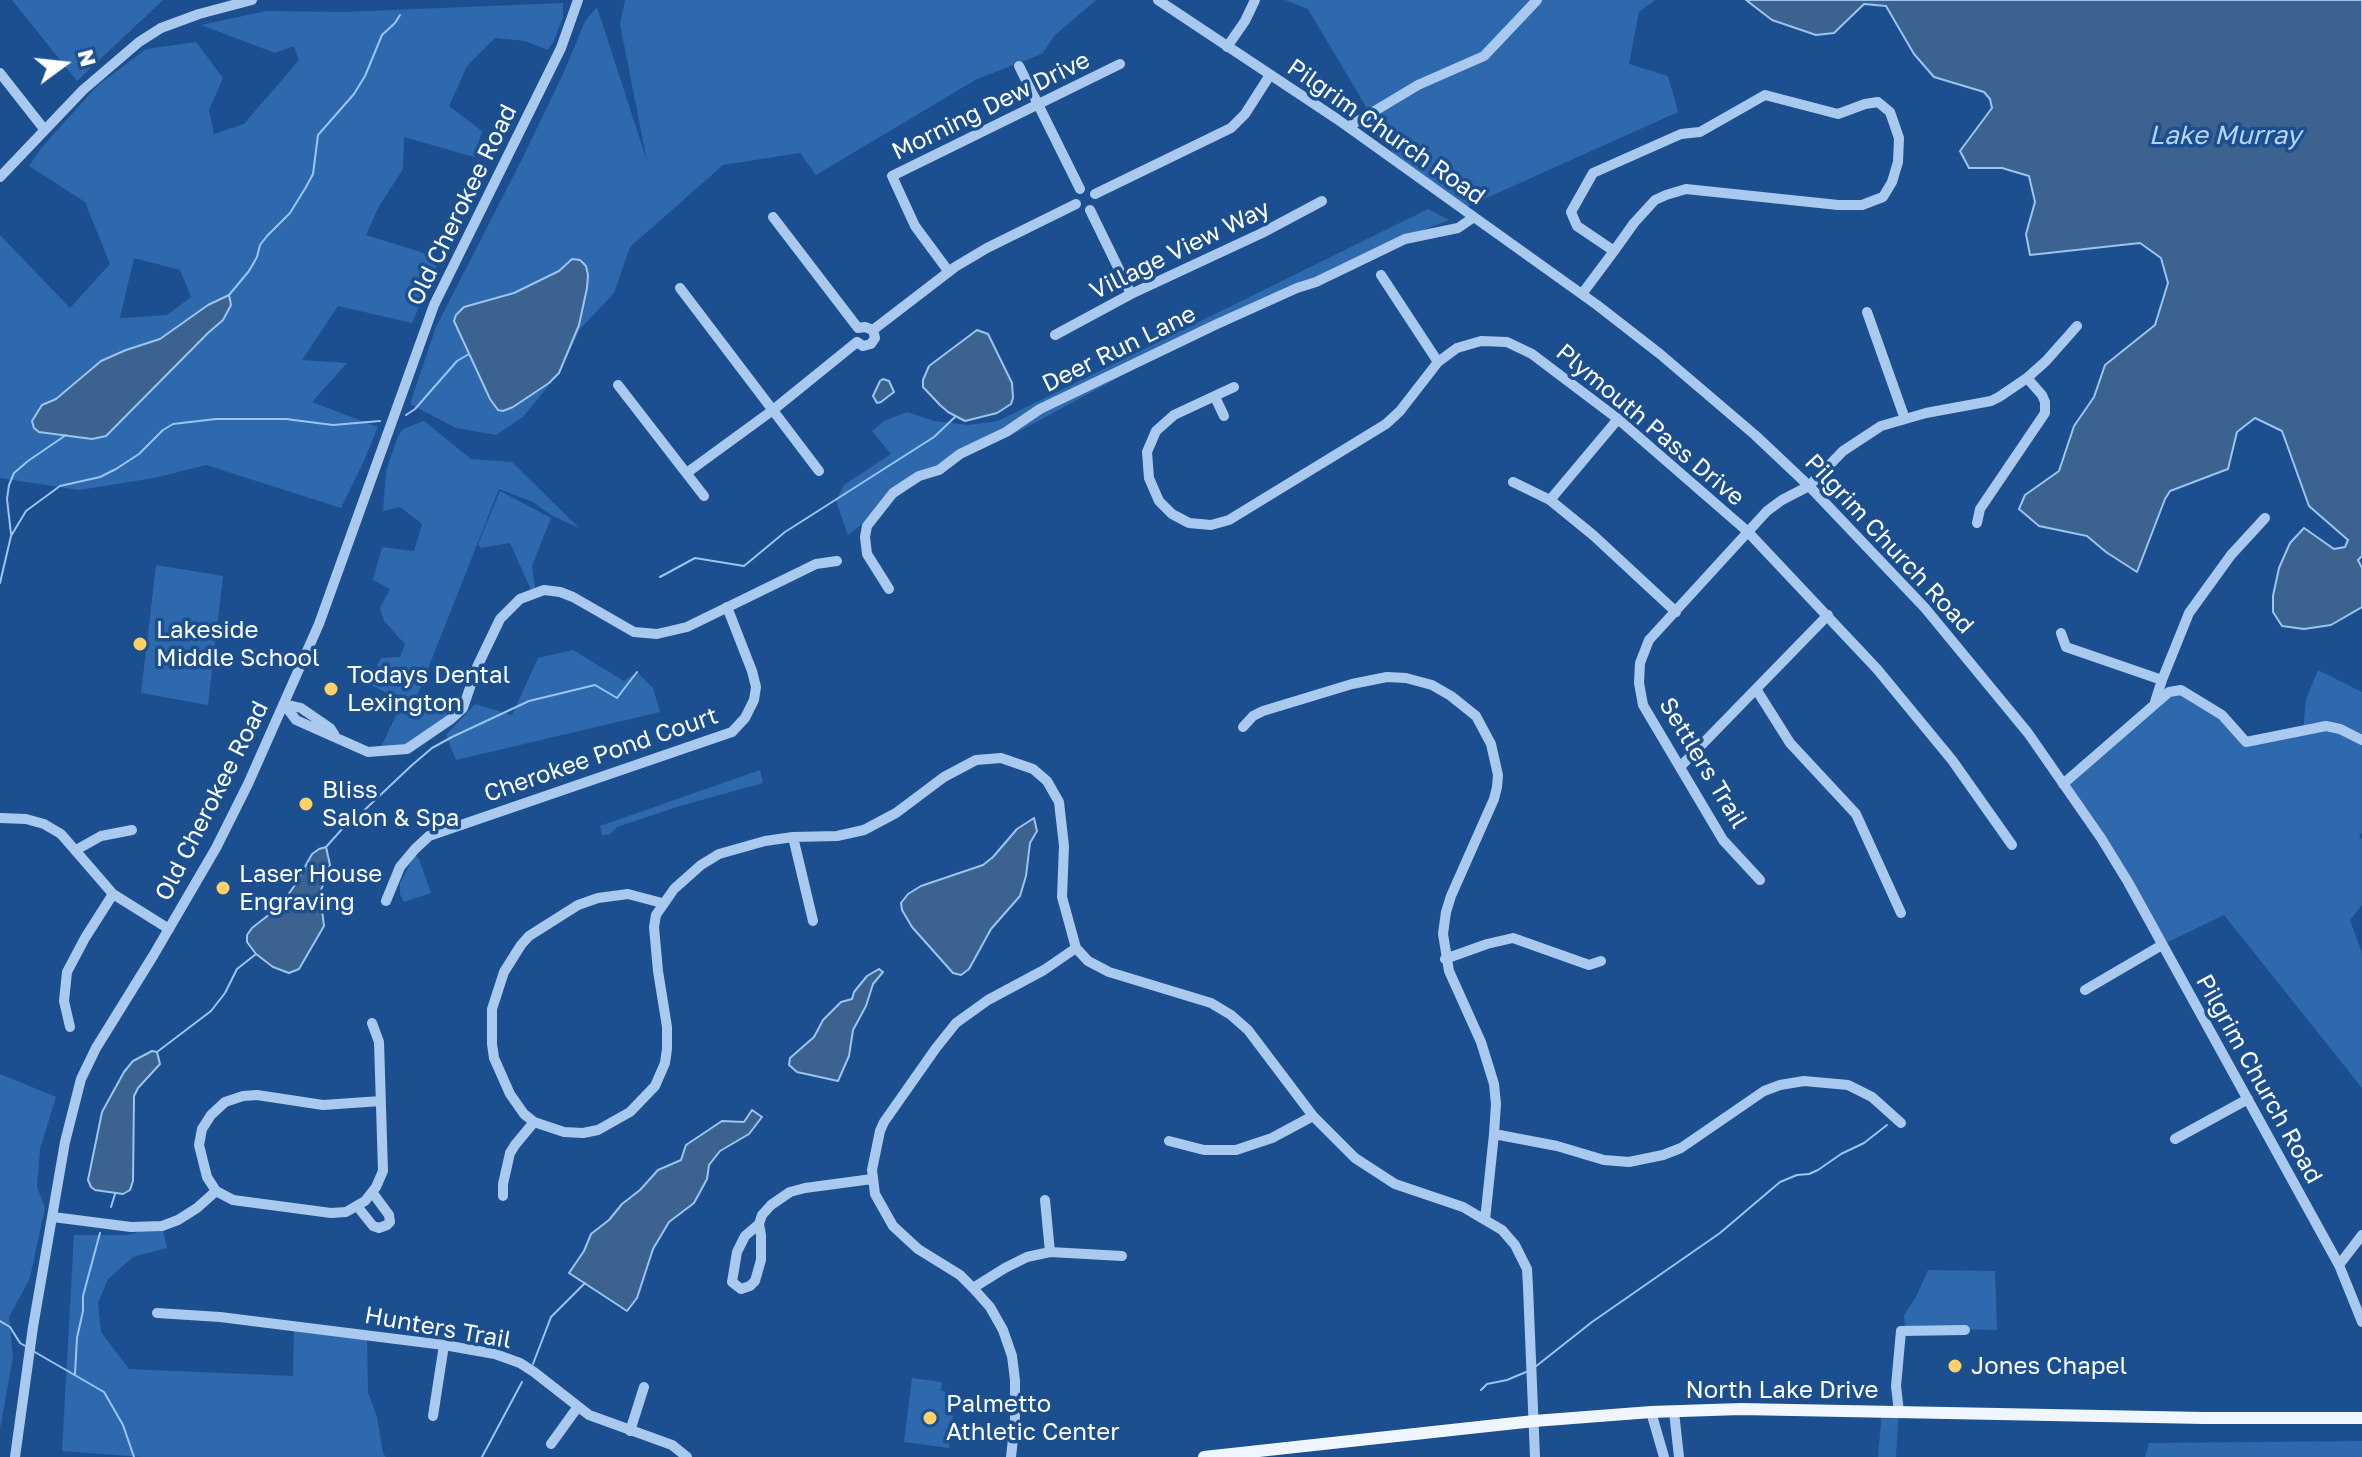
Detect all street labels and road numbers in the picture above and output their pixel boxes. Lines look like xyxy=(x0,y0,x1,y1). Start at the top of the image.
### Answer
street label: Morning Dew Drive xyxy=(887,46,1095,166)
street label: Pilgrim Church Road xyxy=(1282,53,1490,211)
street label: Old Cherokee Road xyxy=(401,100,523,310)
street label: Village View Way xyxy=(1085,194,1275,306)
street label: Deer Run Lane xyxy=(1038,299,1200,399)
street label: Plymouth Pass Drive xyxy=(1550,338,1750,512)
street label: Pilgrim Church Road xyxy=(1798,448,1980,640)
street label: Settlers Trail xyxy=(1653,692,1753,834)
street label: Old Cherokee Road xyxy=(149,696,275,906)
street label: Cherokee Pond Court xyxy=(480,701,722,809)
street label: Pilgrim Church Road xyxy=(2190,969,2328,1189)
street label: Hunters Trail xyxy=(362,1301,514,1355)
street label: North Lake Drive xyxy=(1686,1376,1878,1404)

